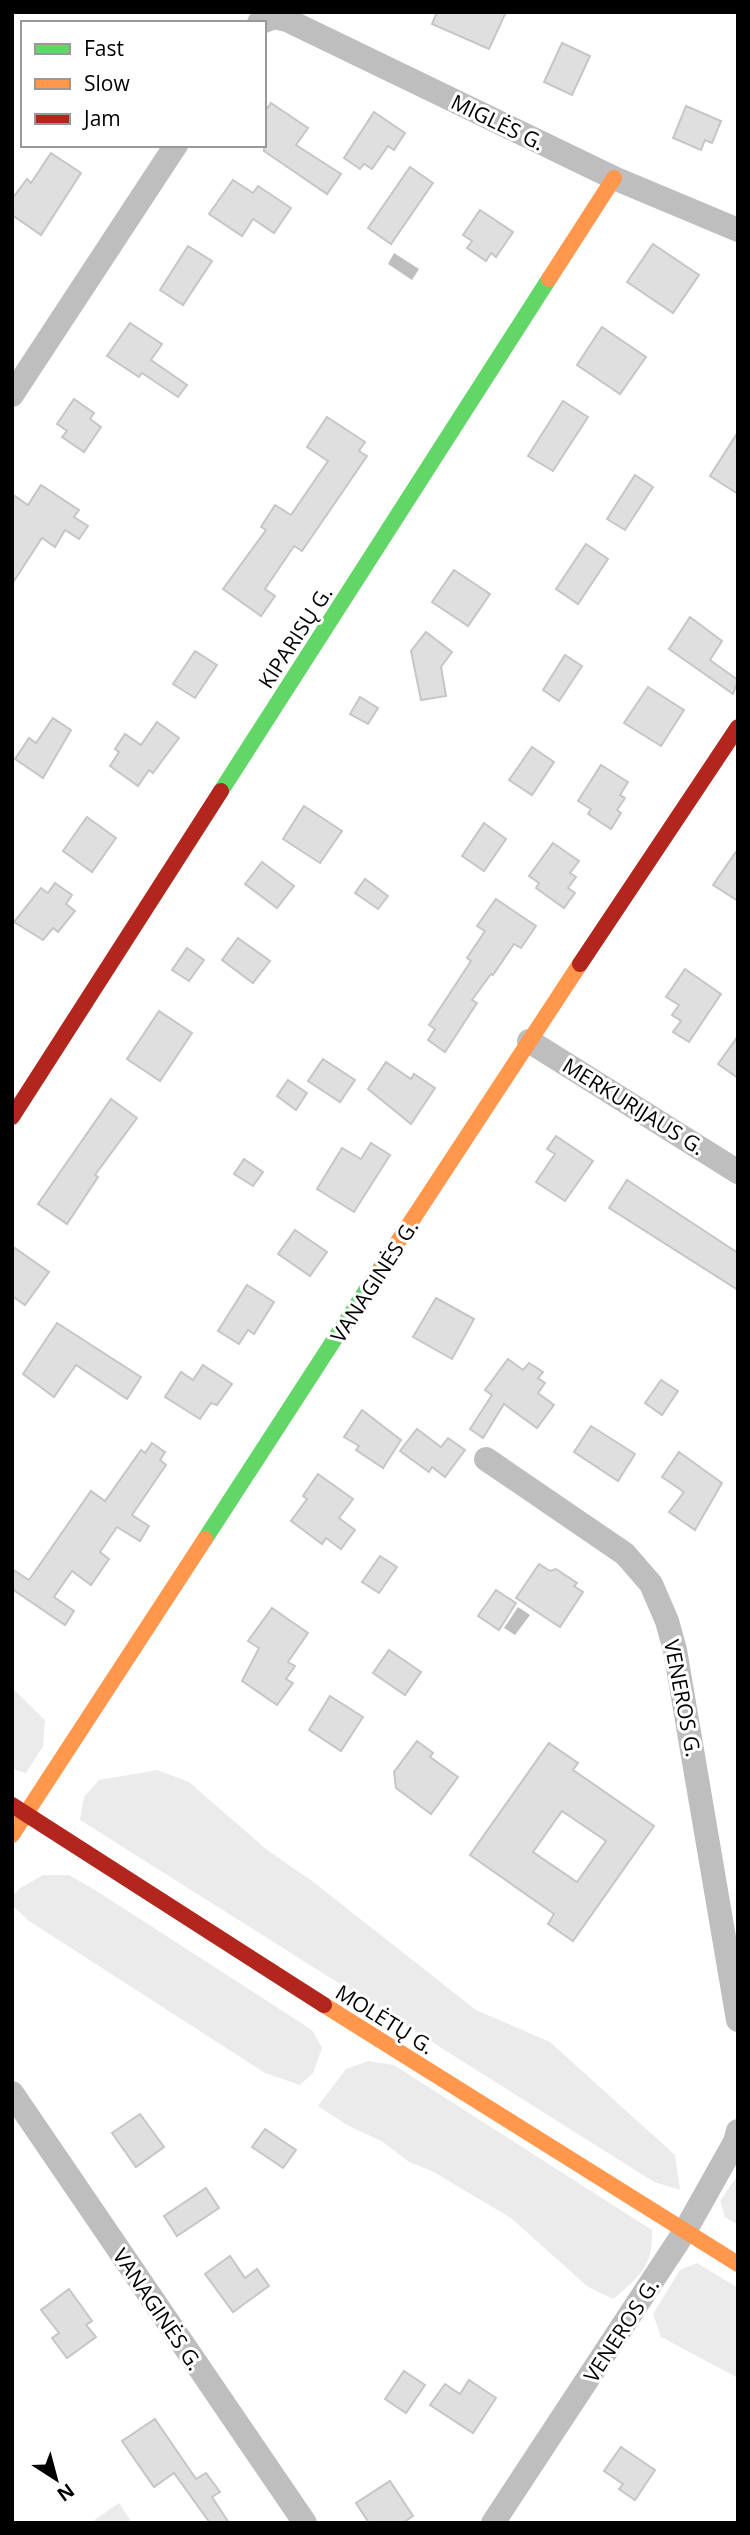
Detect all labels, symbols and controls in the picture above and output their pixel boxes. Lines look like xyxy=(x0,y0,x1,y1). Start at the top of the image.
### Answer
legend xyxy=(21,21,266,147)
text: Fast xyxy=(84,34,124,62)
text: Slow xyxy=(84,69,130,97)
street label: MIGLĖS G. xyxy=(447,87,549,157)
text: Jam xyxy=(82,104,121,132)
street label: KIPARISŲ G. xyxy=(252,581,338,693)
street label: MERKURIJAUS G. xyxy=(558,1051,710,1161)
street label: VANAGINĖS G. xyxy=(324,1214,424,1348)
street label: VENEROS G. xyxy=(658,1637,708,1759)
street label: MOLĖTŲ G. xyxy=(331,1978,439,2060)
street label: VANAGINĖS G. xyxy=(107,2243,209,2375)
street label: VENEROS G. xyxy=(577,2273,665,2387)
north arrow xyxy=(21,2444,91,2514)
text: N xyxy=(52,2478,80,2508)

